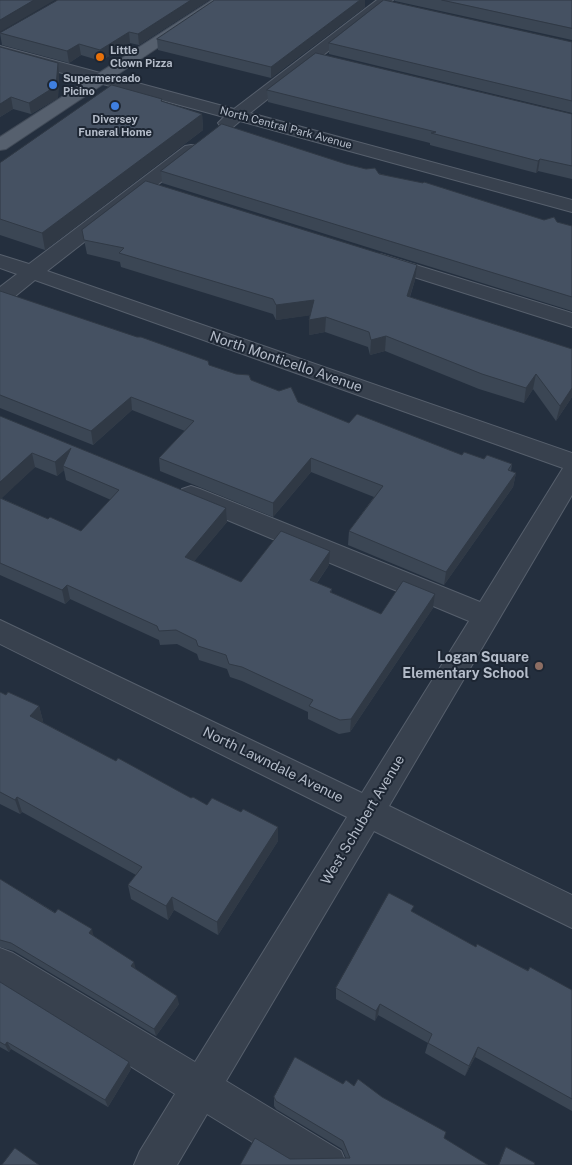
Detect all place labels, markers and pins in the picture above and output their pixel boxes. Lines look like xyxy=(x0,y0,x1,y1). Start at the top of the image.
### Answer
place label: Little Clown Pizza xyxy=(110,44,173,70)
marker: Little Clown Pizza xyxy=(94,51,106,63)
place label: Supermercado Picino xyxy=(63,72,141,98)
marker: Supermercado Picino xyxy=(47,79,59,91)
marker: Diversey Funeral Home xyxy=(109,100,121,112)
place label: Diversey Funeral Home xyxy=(78,113,152,139)
place label: Logan Square Elementary School xyxy=(402,650,529,682)
marker: Logan Square Elementary School xyxy=(533,660,545,672)

